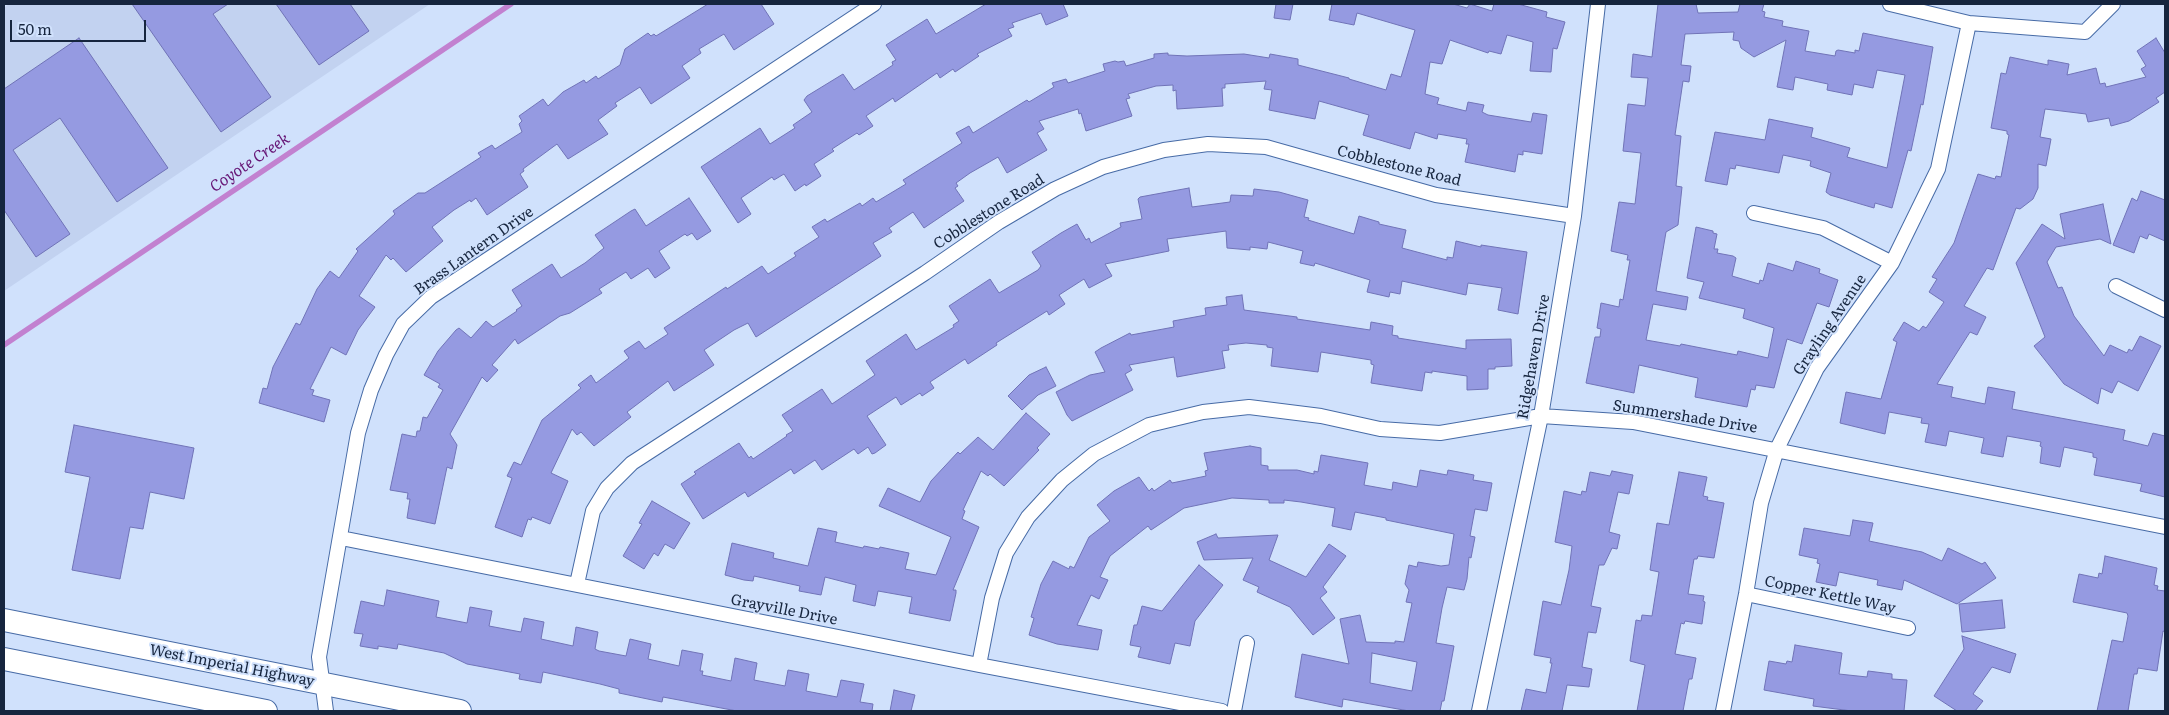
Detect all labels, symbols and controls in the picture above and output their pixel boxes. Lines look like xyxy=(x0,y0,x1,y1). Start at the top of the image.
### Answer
scale bar xyxy=(12,10,149,42)
text: 50 m xyxy=(18,17,52,40)
water label: Coyote Creek xyxy=(206,129,294,197)
street label: Cobblestone Road xyxy=(1335,142,1463,190)
street label: Cobblestone Road xyxy=(930,171,1048,253)
street label: Brass Lantern Drive xyxy=(411,203,537,299)
street label: Grayling Avenue xyxy=(1790,271,1870,379)
street label: Ridgehaven Drive xyxy=(1514,293,1554,421)
street label: Summershade Drive xyxy=(1612,397,1758,437)
street label: Copper Kettle Way xyxy=(1763,572,1897,618)
street label: Grayville Drive xyxy=(729,591,839,629)
street label: West Imperial Highway xyxy=(148,641,316,691)

